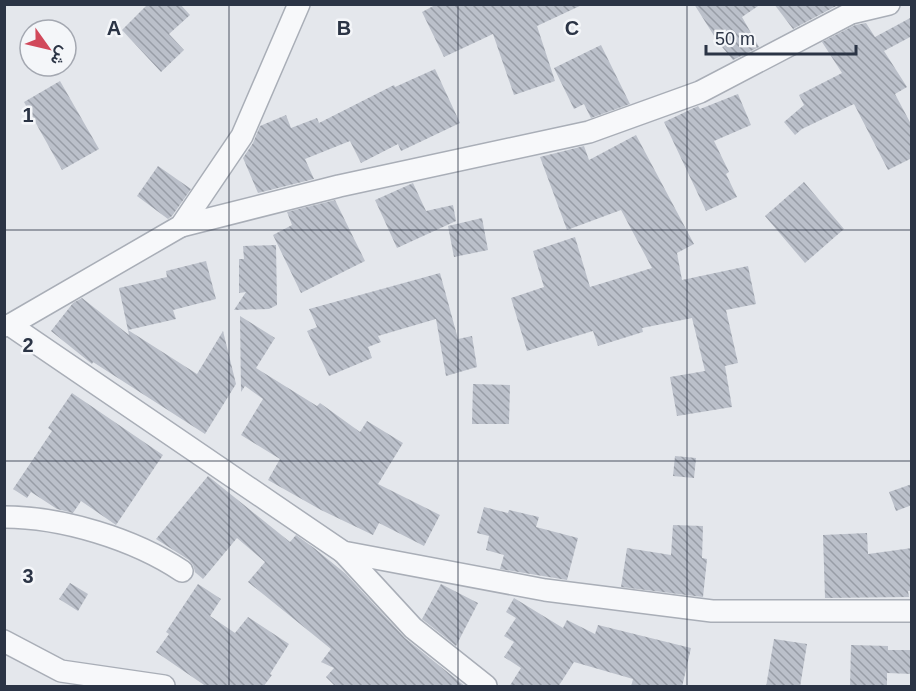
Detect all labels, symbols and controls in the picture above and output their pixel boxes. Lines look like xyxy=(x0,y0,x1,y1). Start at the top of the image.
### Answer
text: A xyxy=(107,17,121,39)
text: B xyxy=(337,17,351,39)
text: C xyxy=(565,17,579,39)
north arrow xyxy=(18,18,78,78)
scale bar xyxy=(706,18,856,56)
text: 50 m xyxy=(715,29,755,49)
text: ش xyxy=(47,43,72,69)
text: 1 xyxy=(22,104,34,126)
text: 2 xyxy=(22,334,34,356)
text: 3 xyxy=(22,565,34,587)

